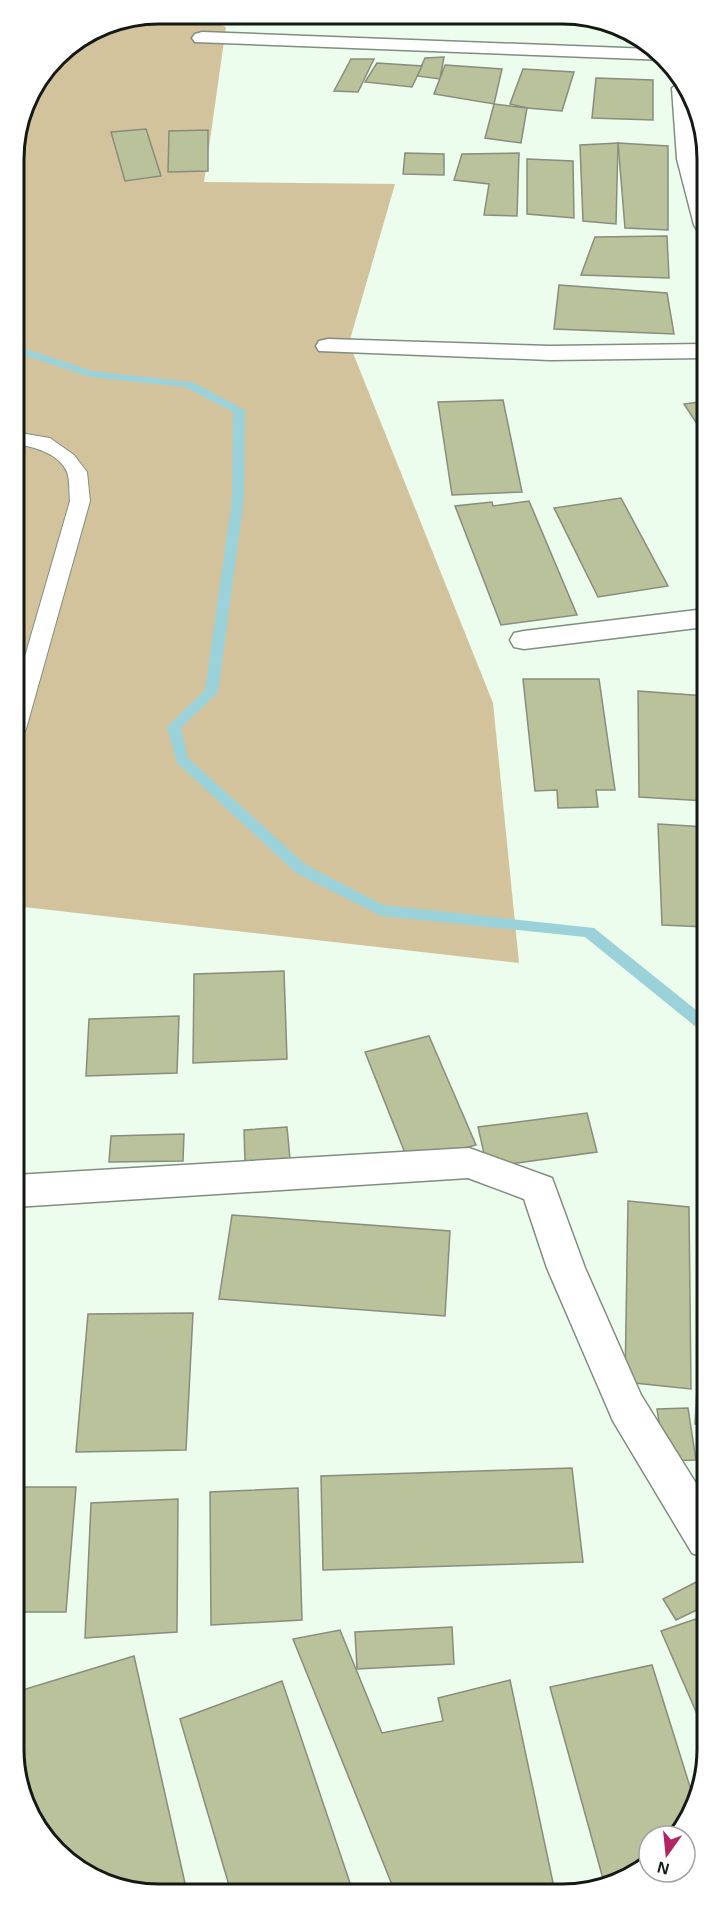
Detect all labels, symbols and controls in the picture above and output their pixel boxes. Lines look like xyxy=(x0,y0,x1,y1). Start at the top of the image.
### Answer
north arrow xyxy=(637,1824,697,1884)
text: N xyxy=(655,1858,671,1878)

